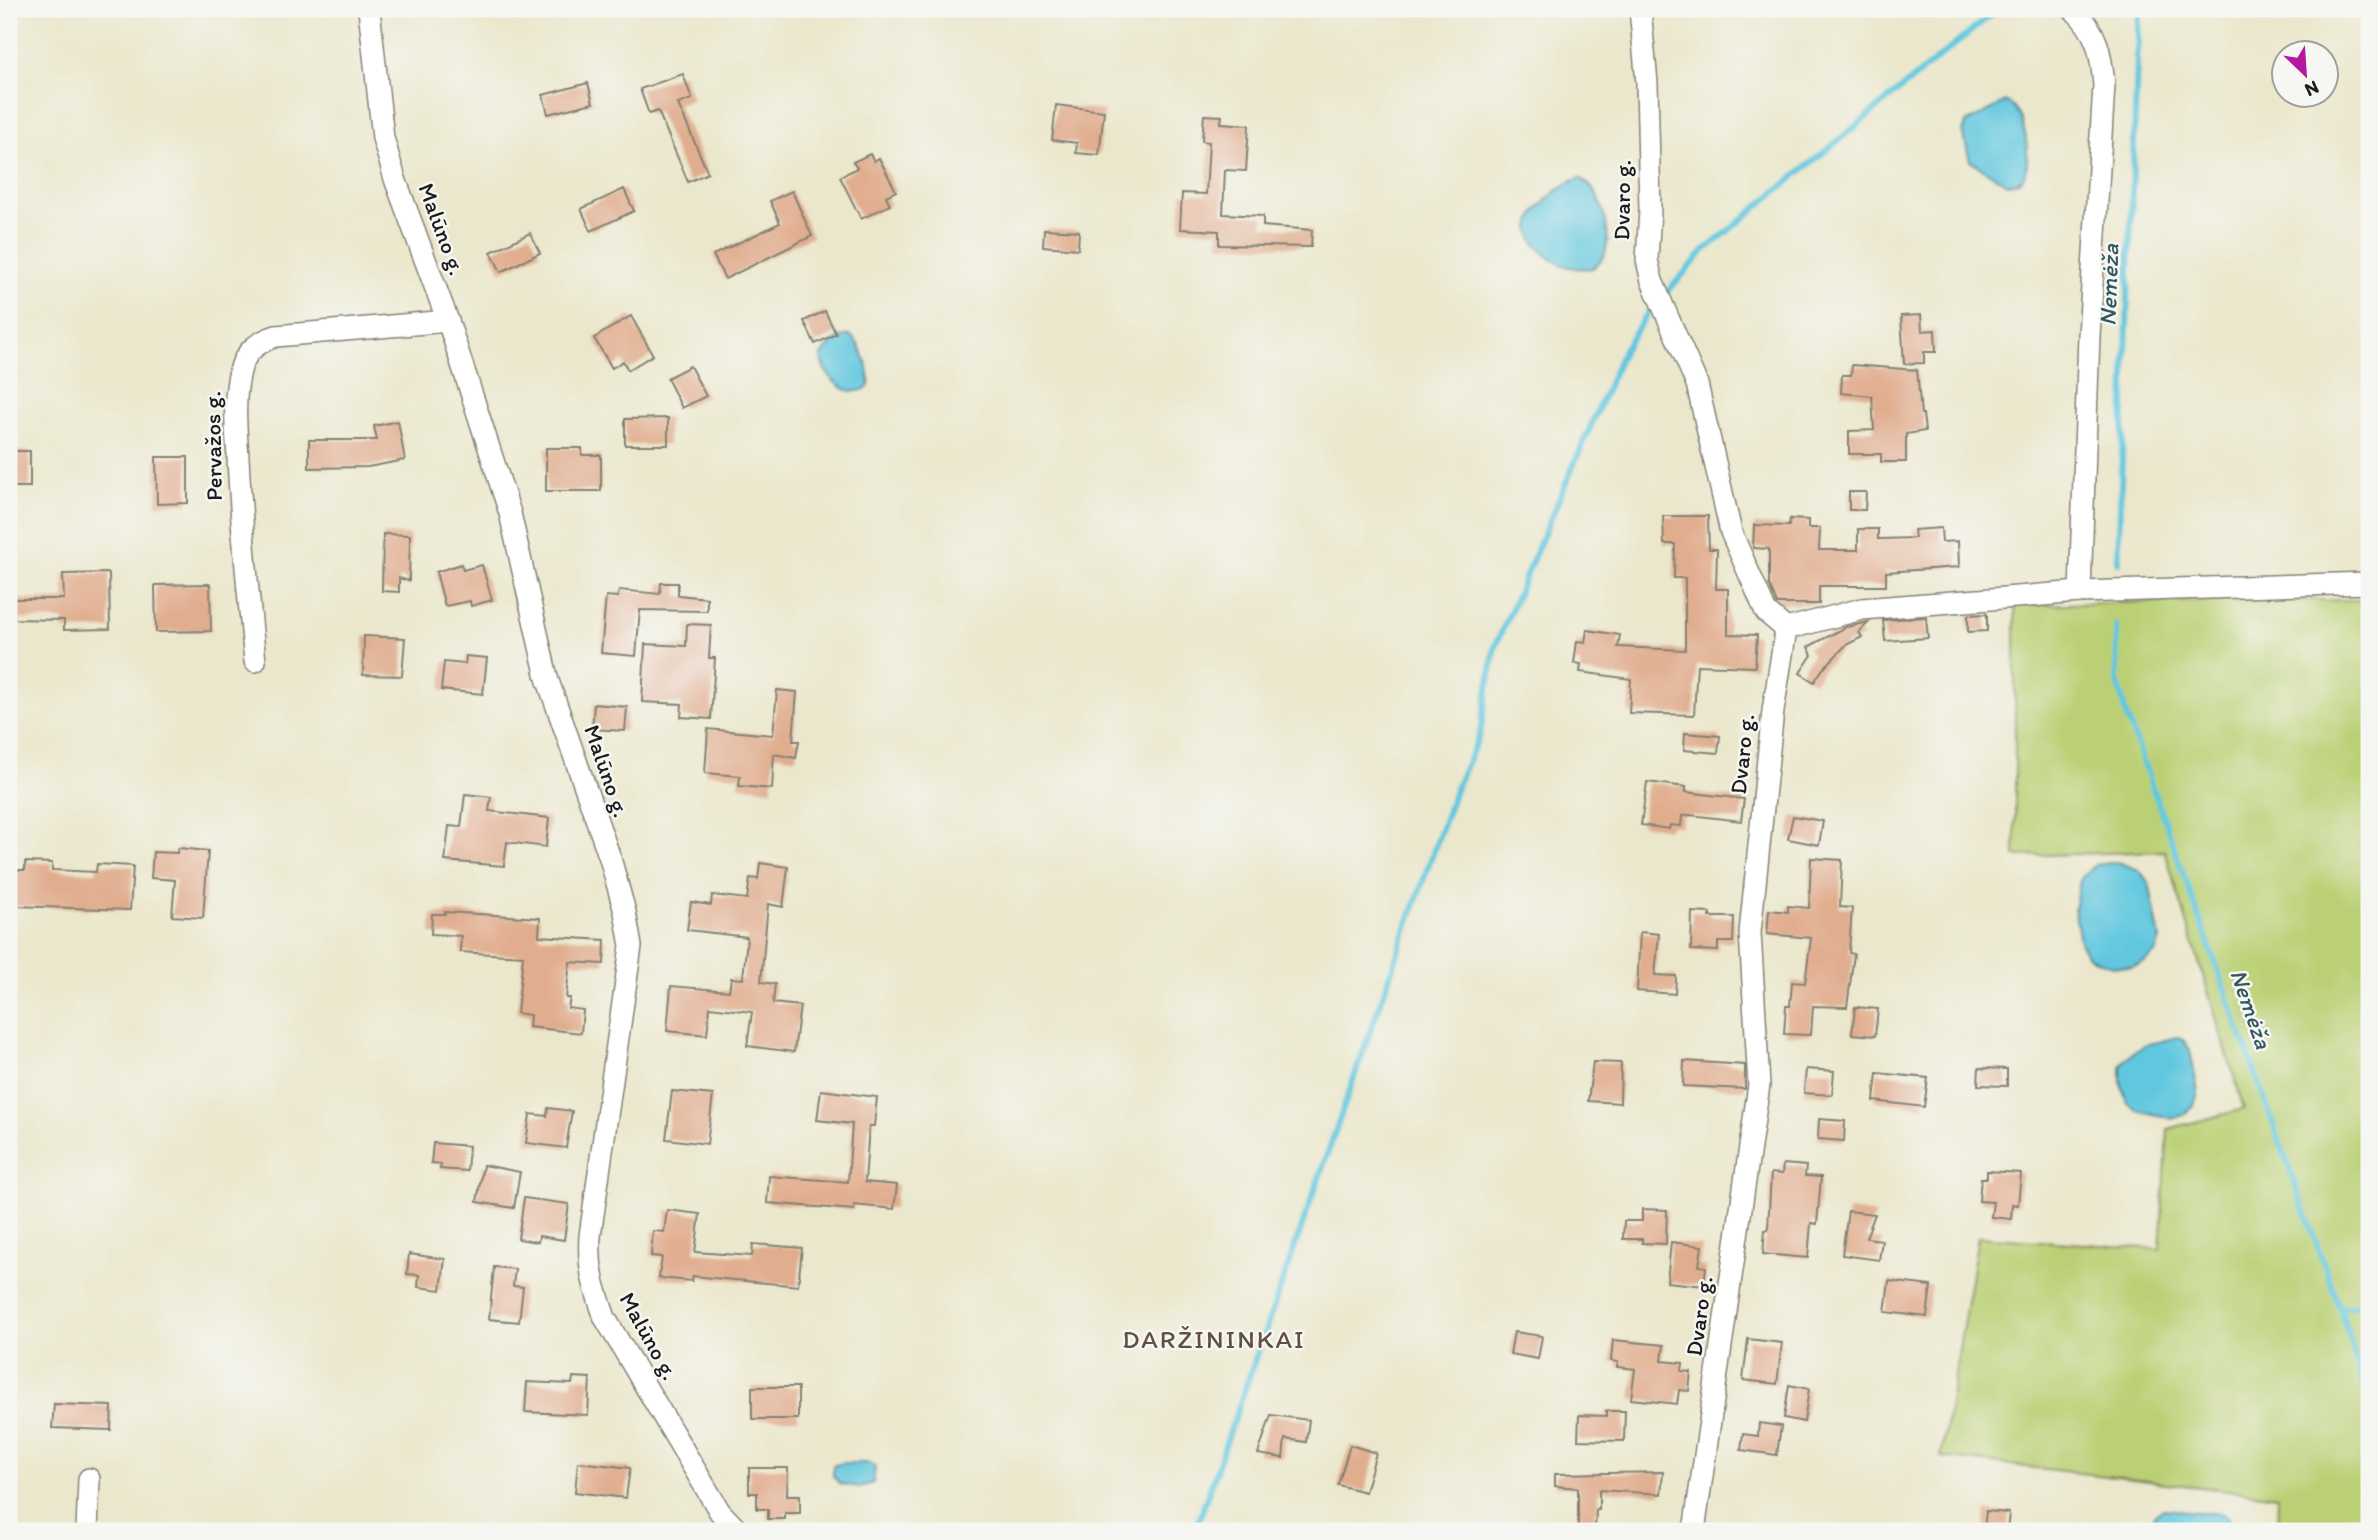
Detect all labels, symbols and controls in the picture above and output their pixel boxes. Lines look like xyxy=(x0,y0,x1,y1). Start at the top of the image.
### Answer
north arrow xyxy=(2270,38,2340,108)
text: N xyxy=(2301,76,2323,102)
street label: Dvaro g. xyxy=(1607,159,1637,241)
street label: Malūno g. xyxy=(412,179,472,279)
water label: Nemėža xyxy=(2093,242,2124,327)
street label: Pervažos g. xyxy=(198,391,228,501)
street label: Dvaro g. xyxy=(1724,712,1760,796)
street label: Malūno g. xyxy=(578,721,636,821)
water label: Nemėža xyxy=(2224,965,2279,1053)
street label: Dvaro g. xyxy=(1680,1274,1718,1358)
street label: Malūno g. xyxy=(614,1287,684,1385)
district label: DARŽININKAI xyxy=(1122,1323,1306,1355)

